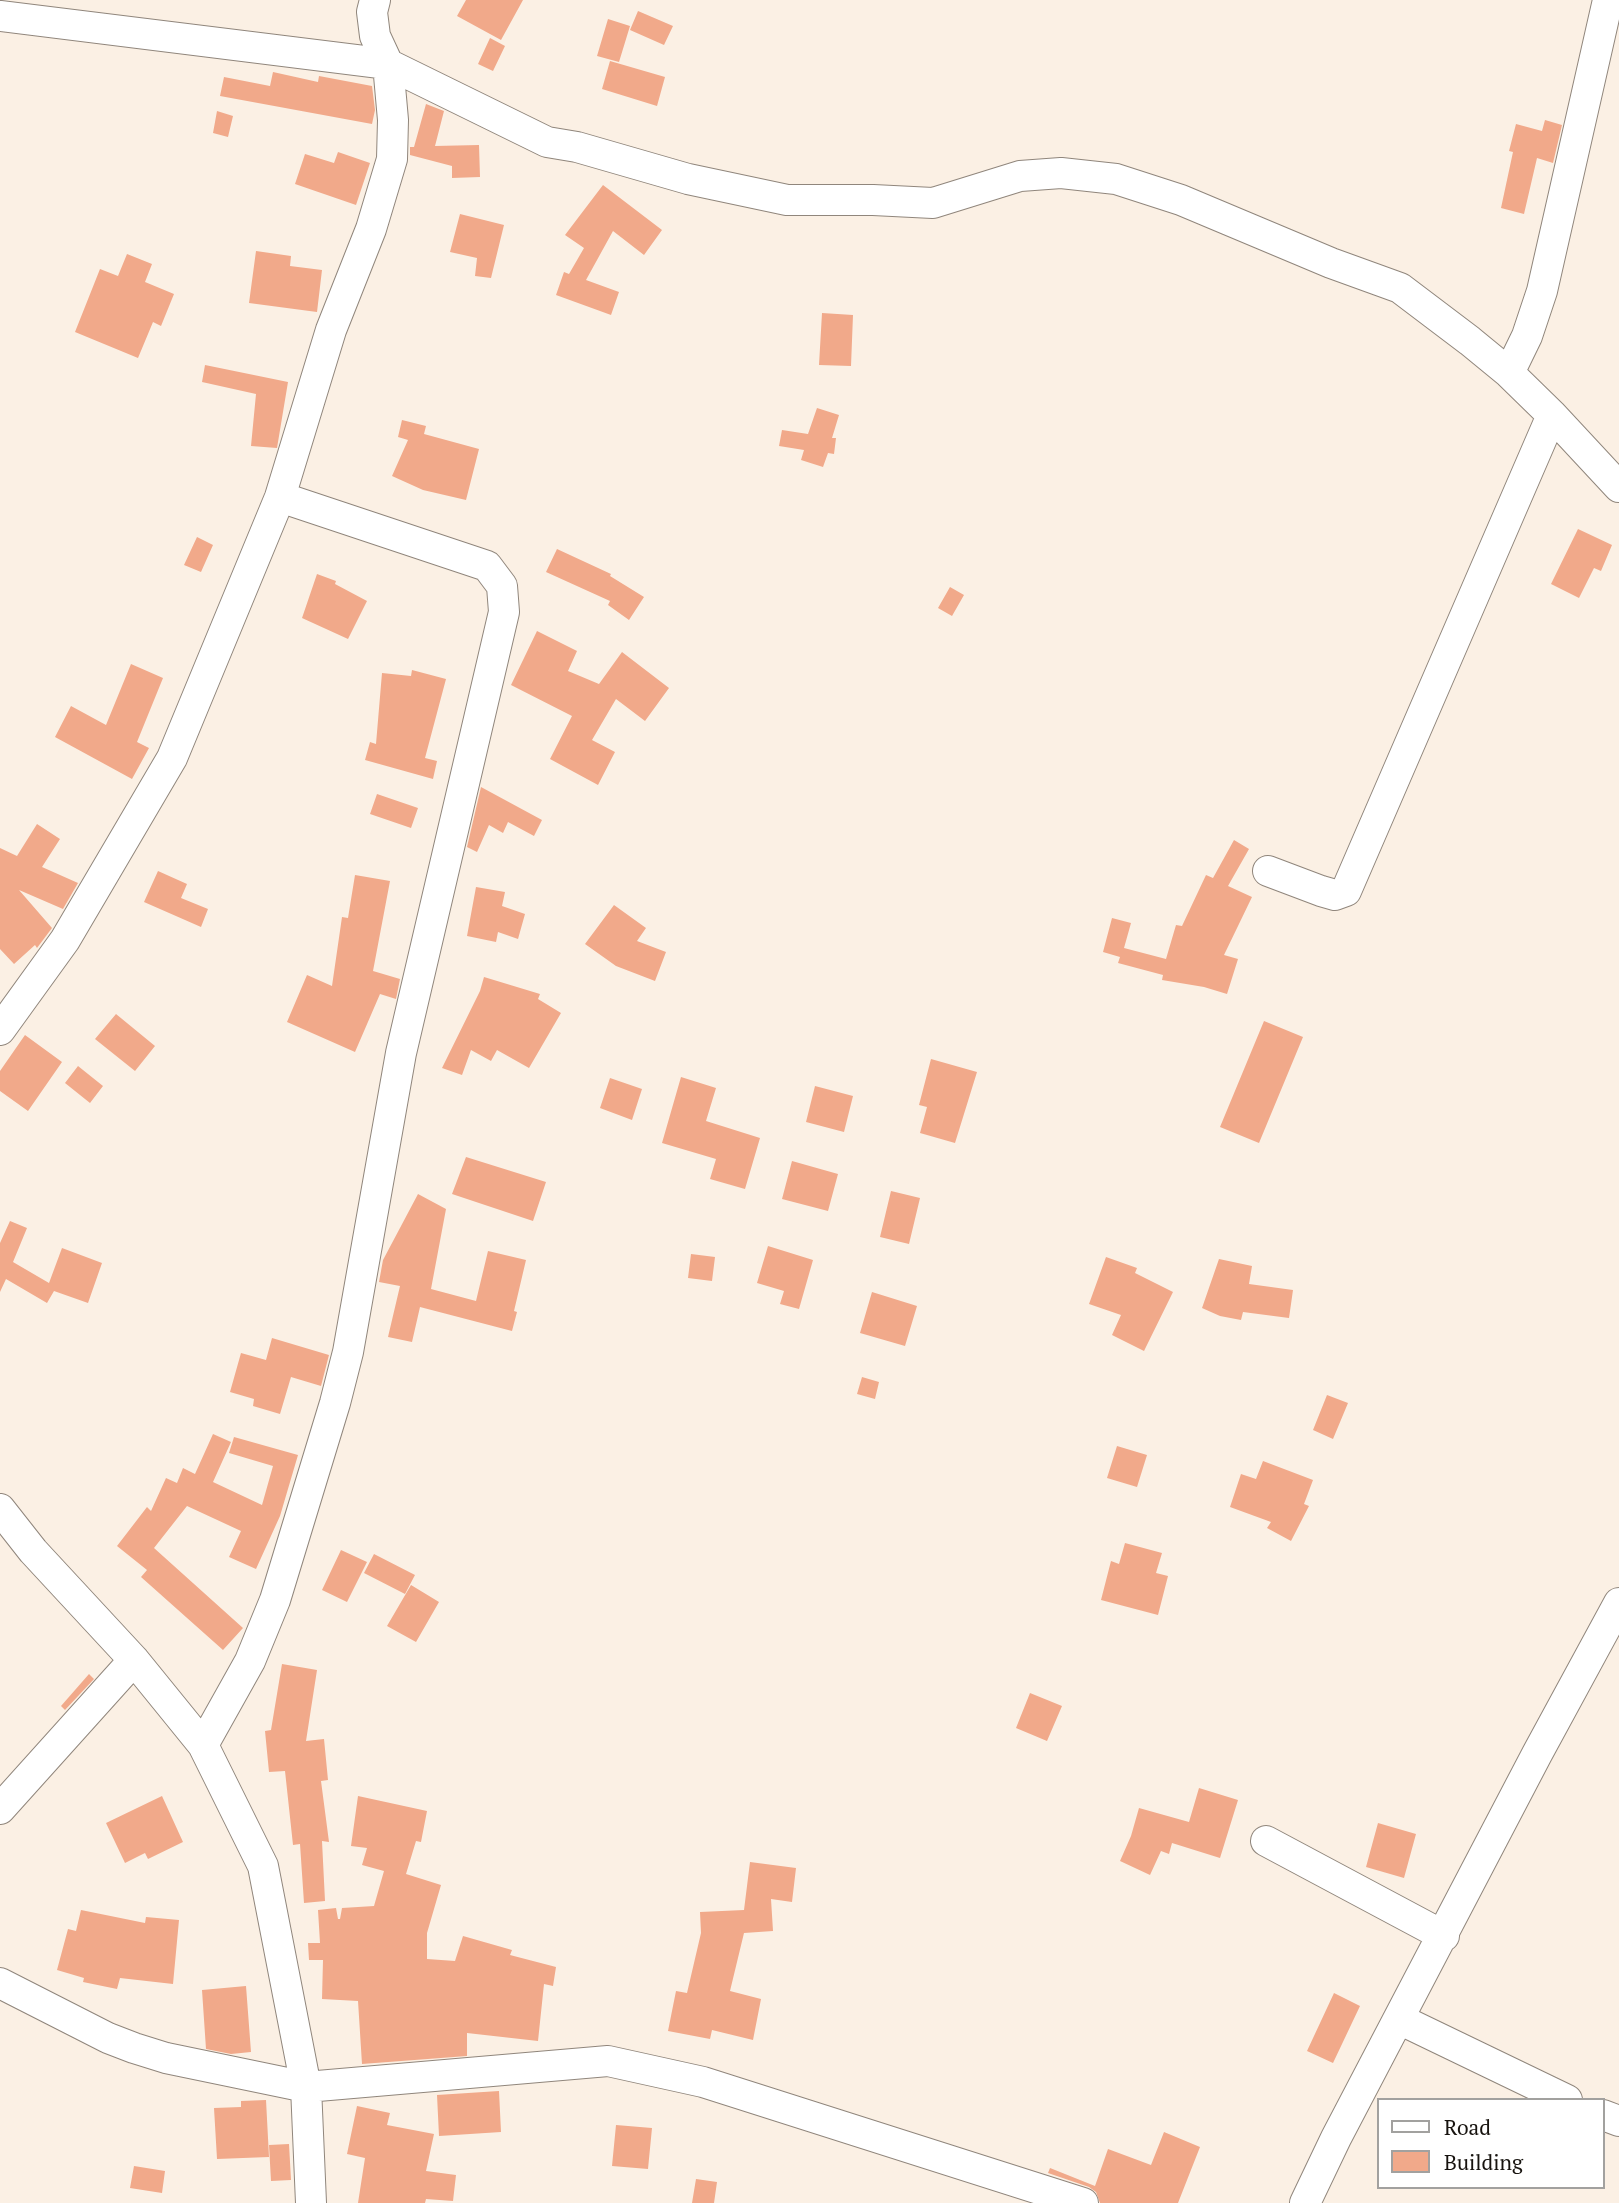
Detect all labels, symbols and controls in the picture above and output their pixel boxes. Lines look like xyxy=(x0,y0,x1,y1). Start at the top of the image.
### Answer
legend xyxy=(1378,2098,1605,2189)
text: Road xyxy=(1444,2113,1491,2141)
text: Building xyxy=(1444,2148,1523,2176)

